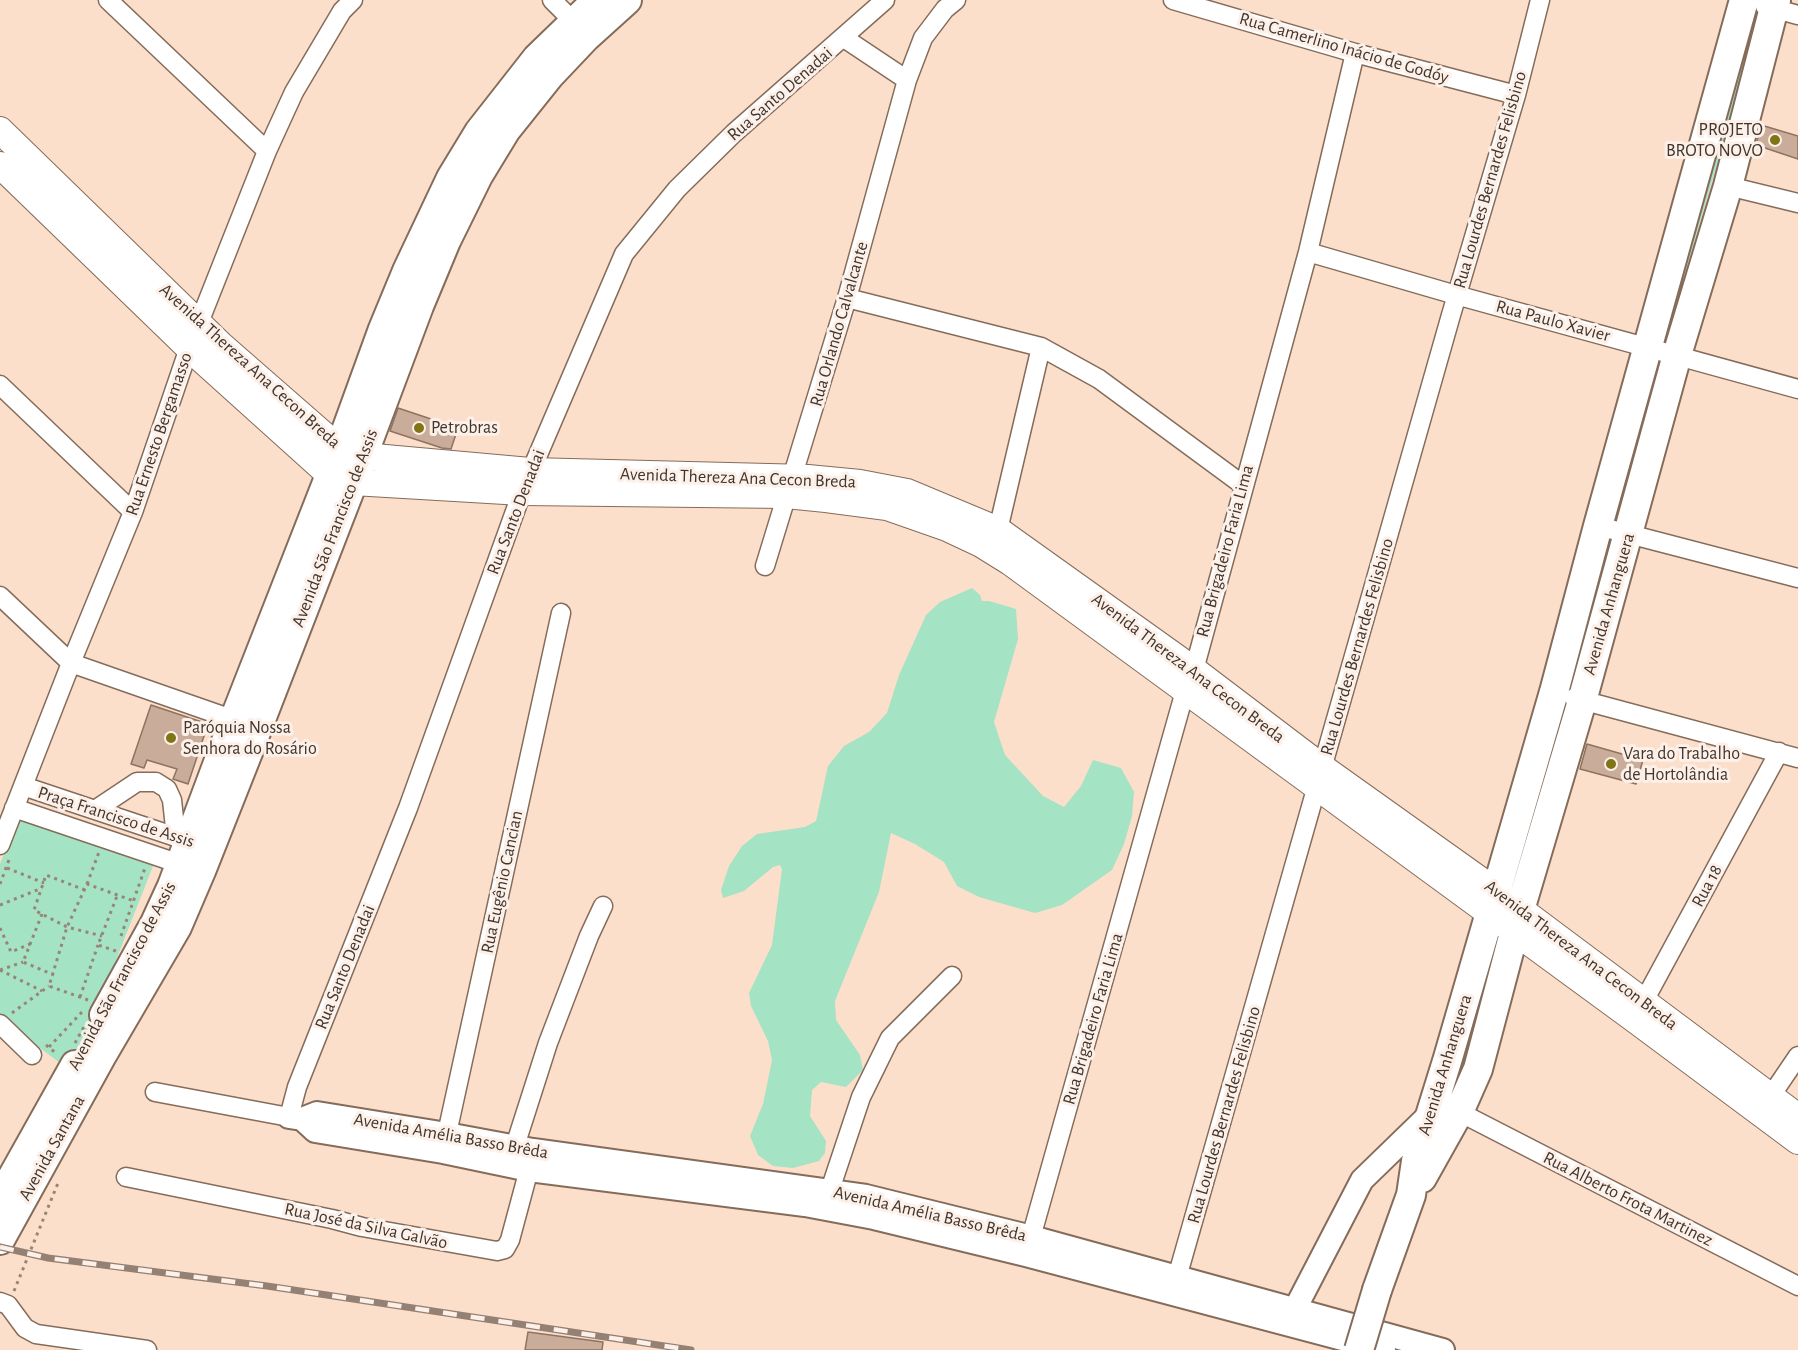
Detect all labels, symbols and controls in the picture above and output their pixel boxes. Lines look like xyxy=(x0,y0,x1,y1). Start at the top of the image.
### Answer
street label: Rua Camerlino Inácio de Godóy xyxy=(1237,8,1451,88)
street label: Rua Santo Denadai xyxy=(723,42,837,146)
street label: Rua Lourdes Bernardes Felisbino xyxy=(1449,69,1531,291)
place label: PROJETO BROTO NOVO xyxy=(1666,119,1763,162)
marker: PROJETO BROTO NOVO xyxy=(1768,133,1782,147)
street label: Rua Orlando Calvalcante xyxy=(805,239,873,409)
street label: Avenida Thereza Ana Cecon Breda xyxy=(155,279,345,453)
street label: Rua Paulo Xavier xyxy=(1493,295,1613,347)
street label: Rua Ernesto Bergamasso xyxy=(121,350,197,518)
place label: Petrobras xyxy=(431,417,498,439)
marker: Petrobras xyxy=(412,421,426,435)
street label: Avenida São Francisco de Assis xyxy=(287,426,383,630)
street label: Rua Santo Denadai xyxy=(482,446,550,578)
street label: Rua Brigadeiro Faria Lima xyxy=(1192,462,1258,640)
street label: Avenida Thereza Ana Cecon Breda xyxy=(620,463,856,493)
street label: Avenida Anhanguera xyxy=(1578,531,1640,677)
street label: Rua Lourdes Bernardes Felisbino xyxy=(1316,536,1398,758)
street label: Avenida Thereza Ana Cecon Breda xyxy=(1087,588,1289,748)
place label: Paróquia Nossa Senhora do Rosário xyxy=(183,717,317,760)
marker: Paróquia Nossa Senhora do Rosário xyxy=(164,731,178,745)
place label: Vara do Trabalho de Hortolândia xyxy=(1623,743,1740,786)
marker: Vara do Trabalho de Hortolândia xyxy=(1604,757,1618,771)
street label: Praça Francisco de Assis xyxy=(35,781,197,853)
street label: Rua Eugênio Cancian xyxy=(476,809,528,955)
street label: Rua 18 xyxy=(1687,861,1727,911)
street label: Avenida Thereza Ana Cecon Breda xyxy=(1480,875,1682,1035)
street label: Avenida São Francisco de Assis xyxy=(63,878,181,1074)
street label: Rua Santo Denadai xyxy=(310,902,380,1032)
street label: Rua Brigadeiro Faria Lima xyxy=(1058,931,1128,1107)
street label: Avenida Anhanguera xyxy=(1413,992,1477,1138)
street label: Rua Lourdes Bernardes Felisbino xyxy=(1183,1004,1265,1226)
street label: Avenida Santana xyxy=(14,1092,90,1204)
street label: Avenida Amélia Basso Brêda xyxy=(352,1108,550,1164)
street label: Rua Alberto Frota Martinez xyxy=(1540,1147,1716,1251)
street label: Avenida Amélia Basso Brêda xyxy=(831,1181,1029,1247)
street label: Rua José da Silva Galvão xyxy=(282,1198,450,1254)

